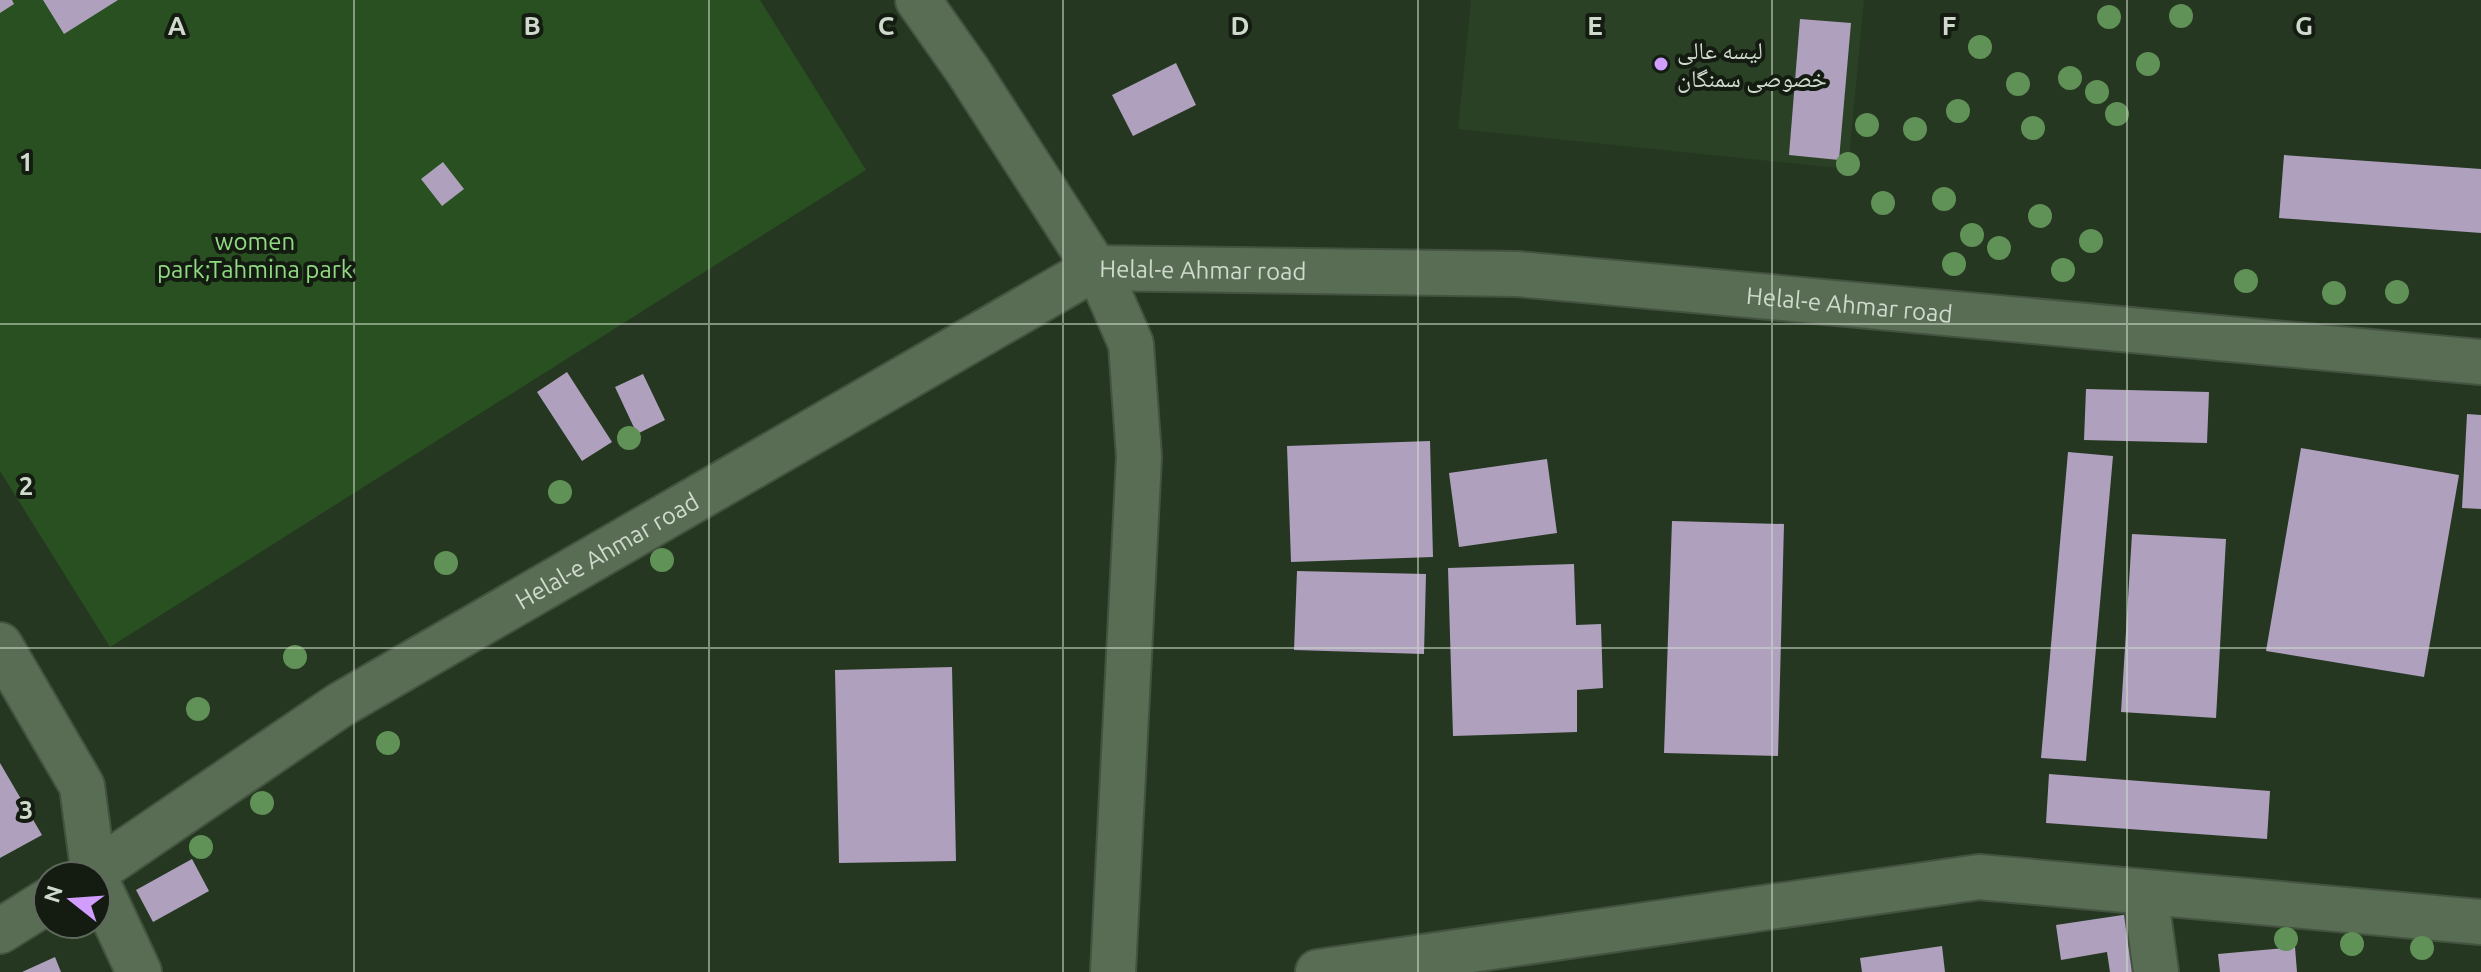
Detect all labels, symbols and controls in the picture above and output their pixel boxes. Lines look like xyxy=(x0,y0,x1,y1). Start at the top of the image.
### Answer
text: A xyxy=(168,11,187,40)
text: B xyxy=(523,11,541,40)
text: C xyxy=(878,11,895,40)
text: D xyxy=(1231,11,1249,40)
text: E xyxy=(1587,11,1603,40)
text: F xyxy=(1942,11,1956,40)
text: G xyxy=(2295,11,2313,40)
place label: لیسه عالی خصوصی سمنگان xyxy=(1677,37,1827,93)
marker: لیسه عالی خصوصی سمنگان xyxy=(1652,55,1670,73)
text: 1 xyxy=(19,147,33,176)
park label: women park;Tahmina park xyxy=(157,228,353,283)
street label: Helal-e Ahmar road xyxy=(1099,255,1307,284)
street label: Helal-e Ahmar road xyxy=(1745,281,1954,327)
text: 2 xyxy=(19,471,33,500)
street label: Helal-e Ahmar road xyxy=(510,487,703,614)
text: 3 xyxy=(19,795,33,824)
north arrow xyxy=(32,860,112,940)
text: N xyxy=(38,882,67,906)

